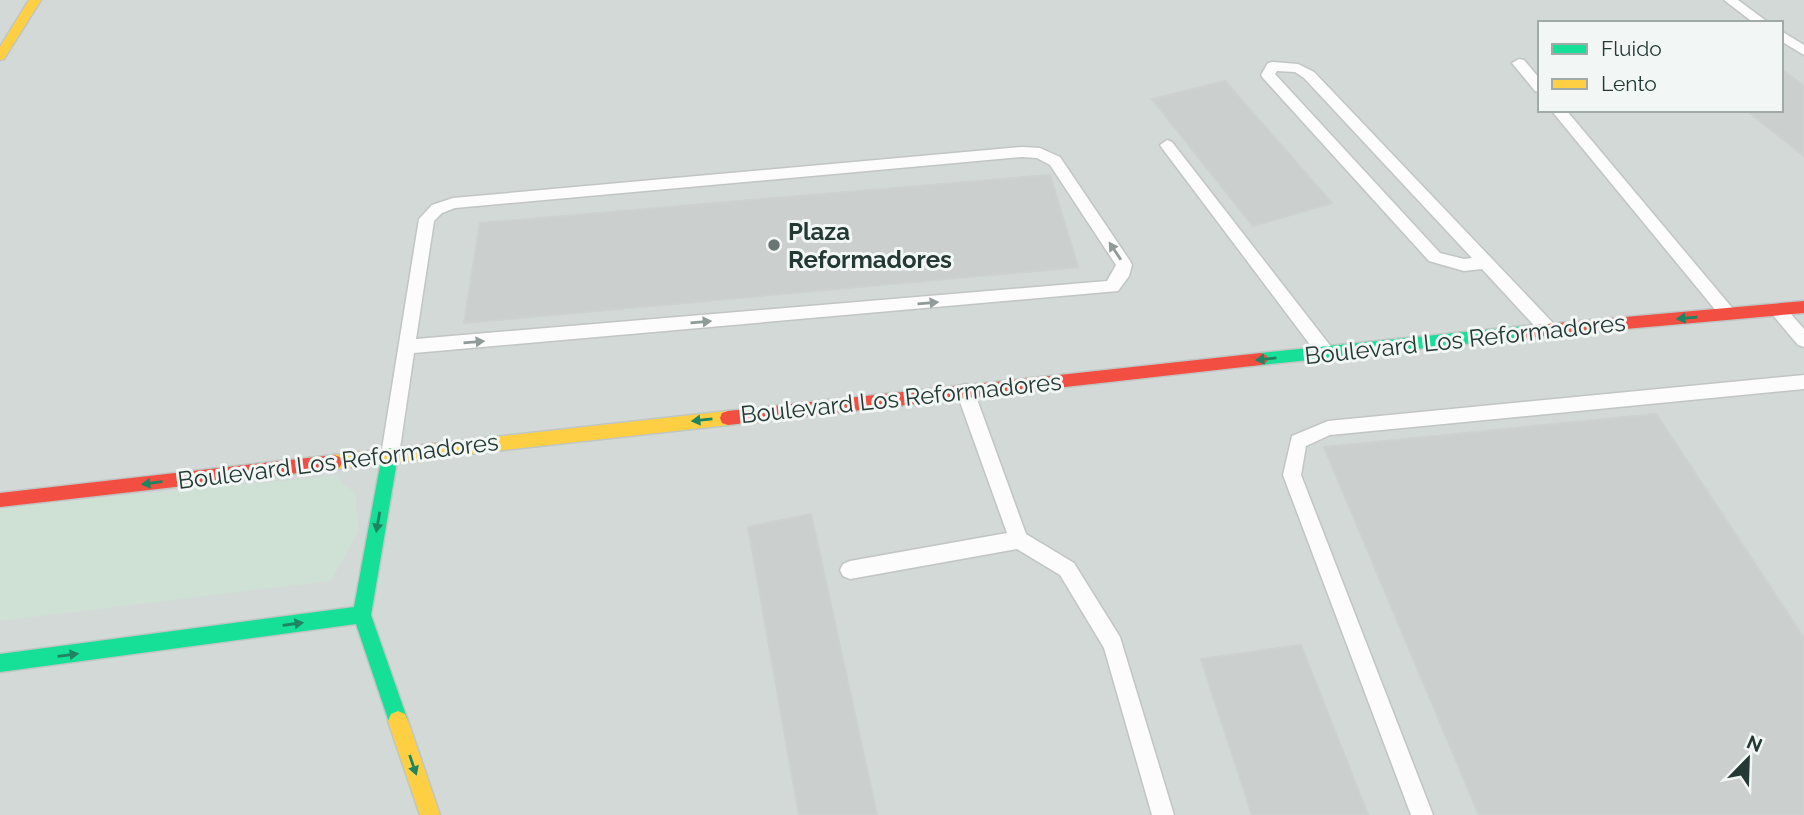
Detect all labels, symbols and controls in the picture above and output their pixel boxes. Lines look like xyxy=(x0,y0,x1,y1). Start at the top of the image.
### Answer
legend xyxy=(1538,21,1783,112)
text: Fluido xyxy=(1601,36,1662,61)
text: Lento xyxy=(1601,71,1657,96)
place label: Plaza Reformadores xyxy=(788,217,952,274)
marker: Plaza Reformadores xyxy=(766,237,782,253)
one-way arrow xyxy=(1108,242,1122,260)
one-way arrow xyxy=(917,297,939,308)
street label: Boulevard Los Reformadores xyxy=(1303,308,1627,370)
one-way arrow xyxy=(1676,313,1698,324)
one-way arrow xyxy=(690,316,712,327)
one-way arrow xyxy=(464,336,486,347)
one-way arrow xyxy=(1255,354,1277,365)
street label: Boulevard Los Reformadores xyxy=(739,367,1063,429)
one-way arrow xyxy=(691,415,713,426)
street label: Boulevard Los Reformadores xyxy=(176,427,500,495)
one-way arrow xyxy=(141,477,163,488)
one-way arrow xyxy=(373,511,384,533)
one-way arrow xyxy=(282,619,304,630)
one-way arrow xyxy=(57,649,79,660)
north arrow xyxy=(1713,724,1783,794)
text: N xyxy=(1744,730,1766,756)
one-way arrow xyxy=(408,754,419,775)

